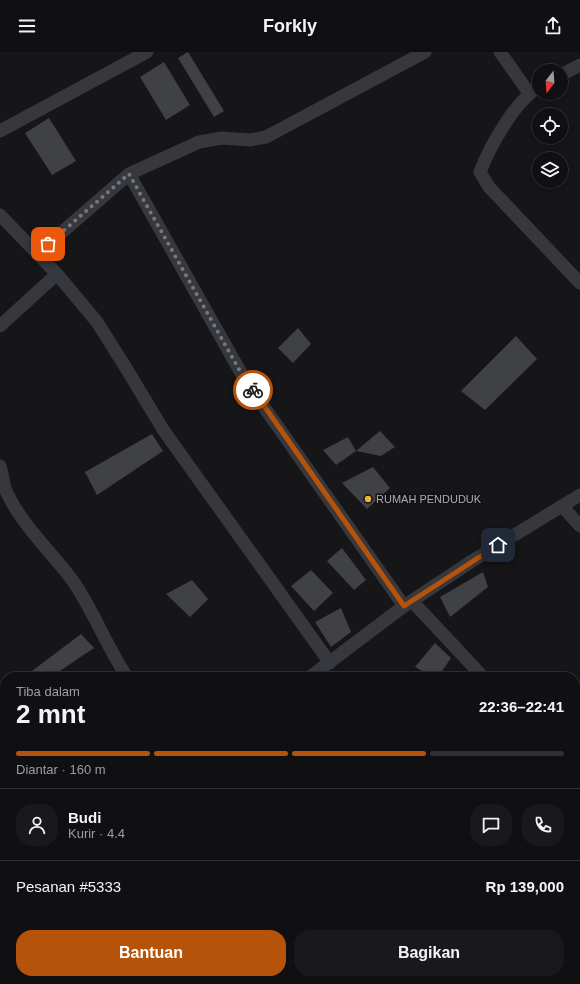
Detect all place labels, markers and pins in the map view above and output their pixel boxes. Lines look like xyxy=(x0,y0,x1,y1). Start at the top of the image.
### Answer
pin xyxy=(31,227,65,261)
place label: RUMAH PENDUDUK xyxy=(376,493,482,505)
marker: RUMAH PENDUDUK xyxy=(363,494,373,504)
pin xyxy=(481,528,515,562)

